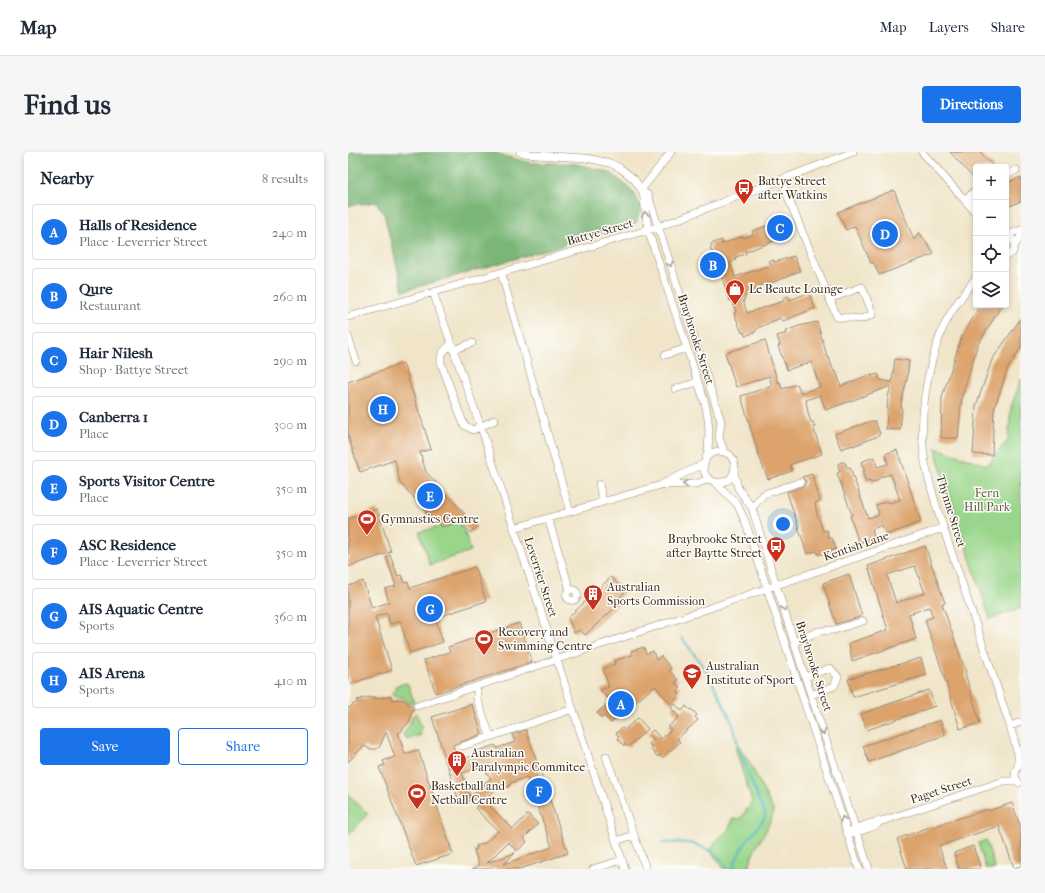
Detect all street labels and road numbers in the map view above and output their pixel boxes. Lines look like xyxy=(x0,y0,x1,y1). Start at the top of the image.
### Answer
street label: Battye Street xyxy=(565,216,635,248)
street label: Braybrooke Street xyxy=(675,292,717,387)
street label: Thynne Street xyxy=(933,473,969,550)
street label: Kentish Lane xyxy=(821,528,891,564)
street label: Leverrier Street xyxy=(521,535,561,620)
street label: Braybrooke Street xyxy=(793,619,835,714)
street label: Paget Street xyxy=(909,773,974,806)

